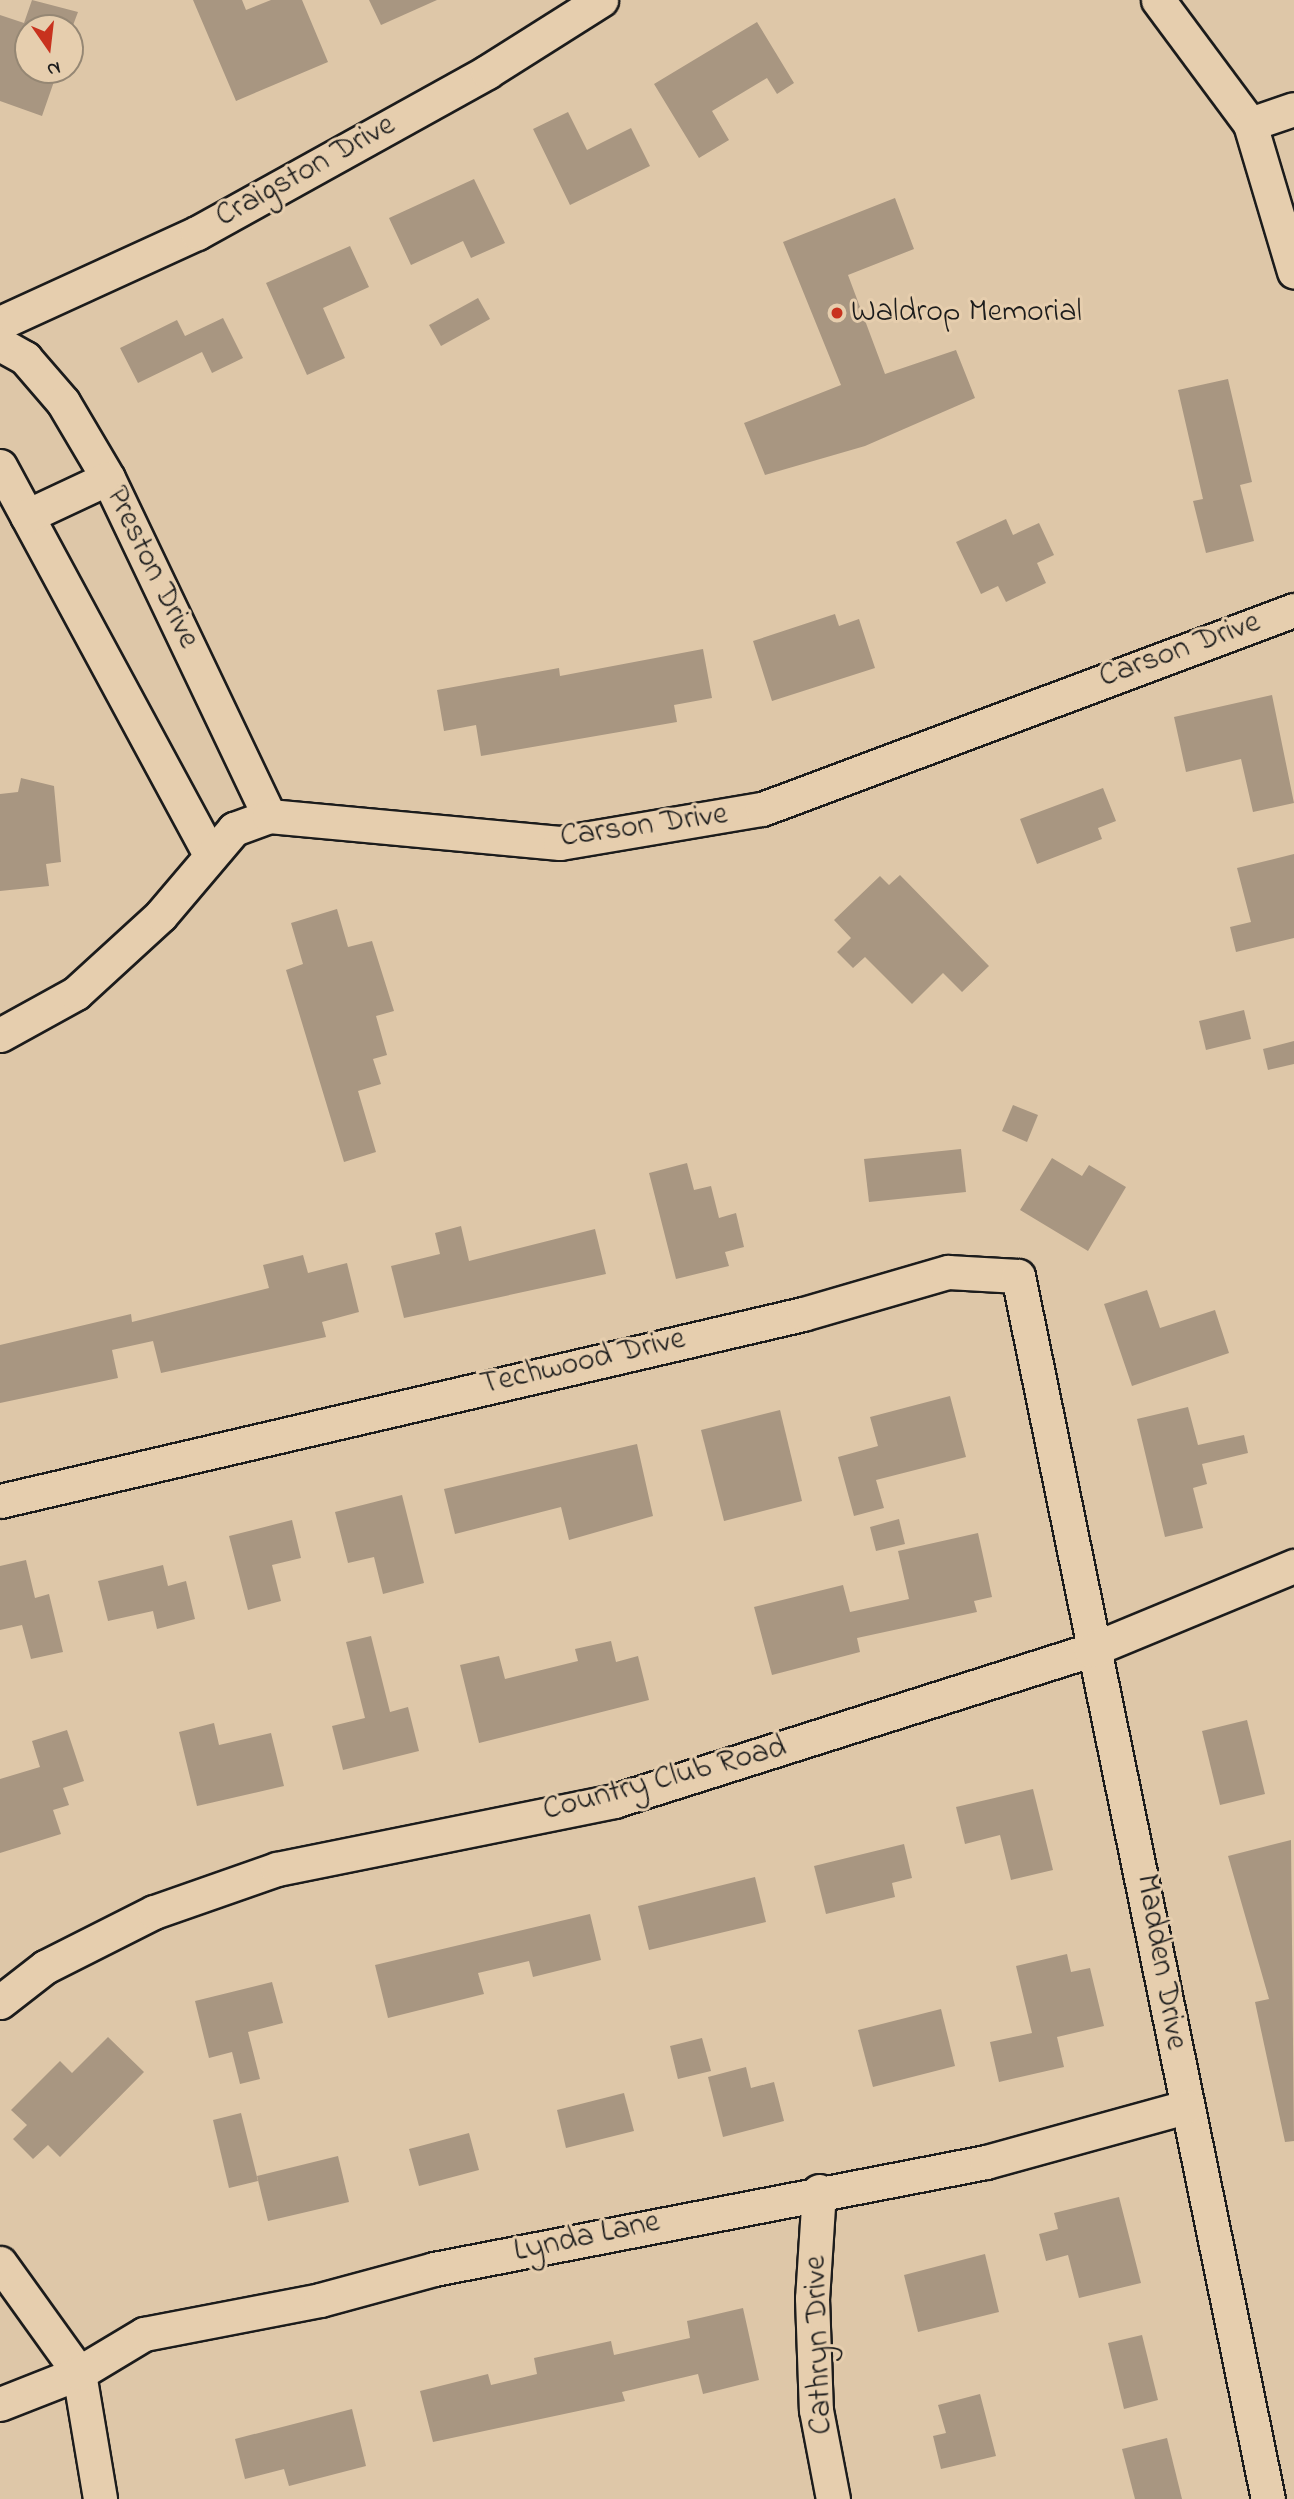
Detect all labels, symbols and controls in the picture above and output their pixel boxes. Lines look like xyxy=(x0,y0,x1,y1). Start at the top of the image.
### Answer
north arrow xyxy=(14,14,84,84)
text: N xyxy=(44,53,63,83)
street label: Craigston Drive xyxy=(210,107,402,237)
place label: Waldrop Memorial xyxy=(851,294,1082,332)
marker: Waldrop Memorial xyxy=(829,305,845,321)
street label: Preston Drive xyxy=(95,481,207,655)
street label: Carson Drive xyxy=(1094,604,1266,698)
street label: Carson Drive xyxy=(558,796,730,858)
street label: Techwood Drive xyxy=(477,1321,689,1405)
street label: Country Club Road xyxy=(539,1729,791,1831)
street label: Madden Drive xyxy=(1126,1871,1194,2053)
street label: Lynda Lane xyxy=(511,2204,663,2272)
street label: Cathryn Drive xyxy=(798,2255,842,2435)

